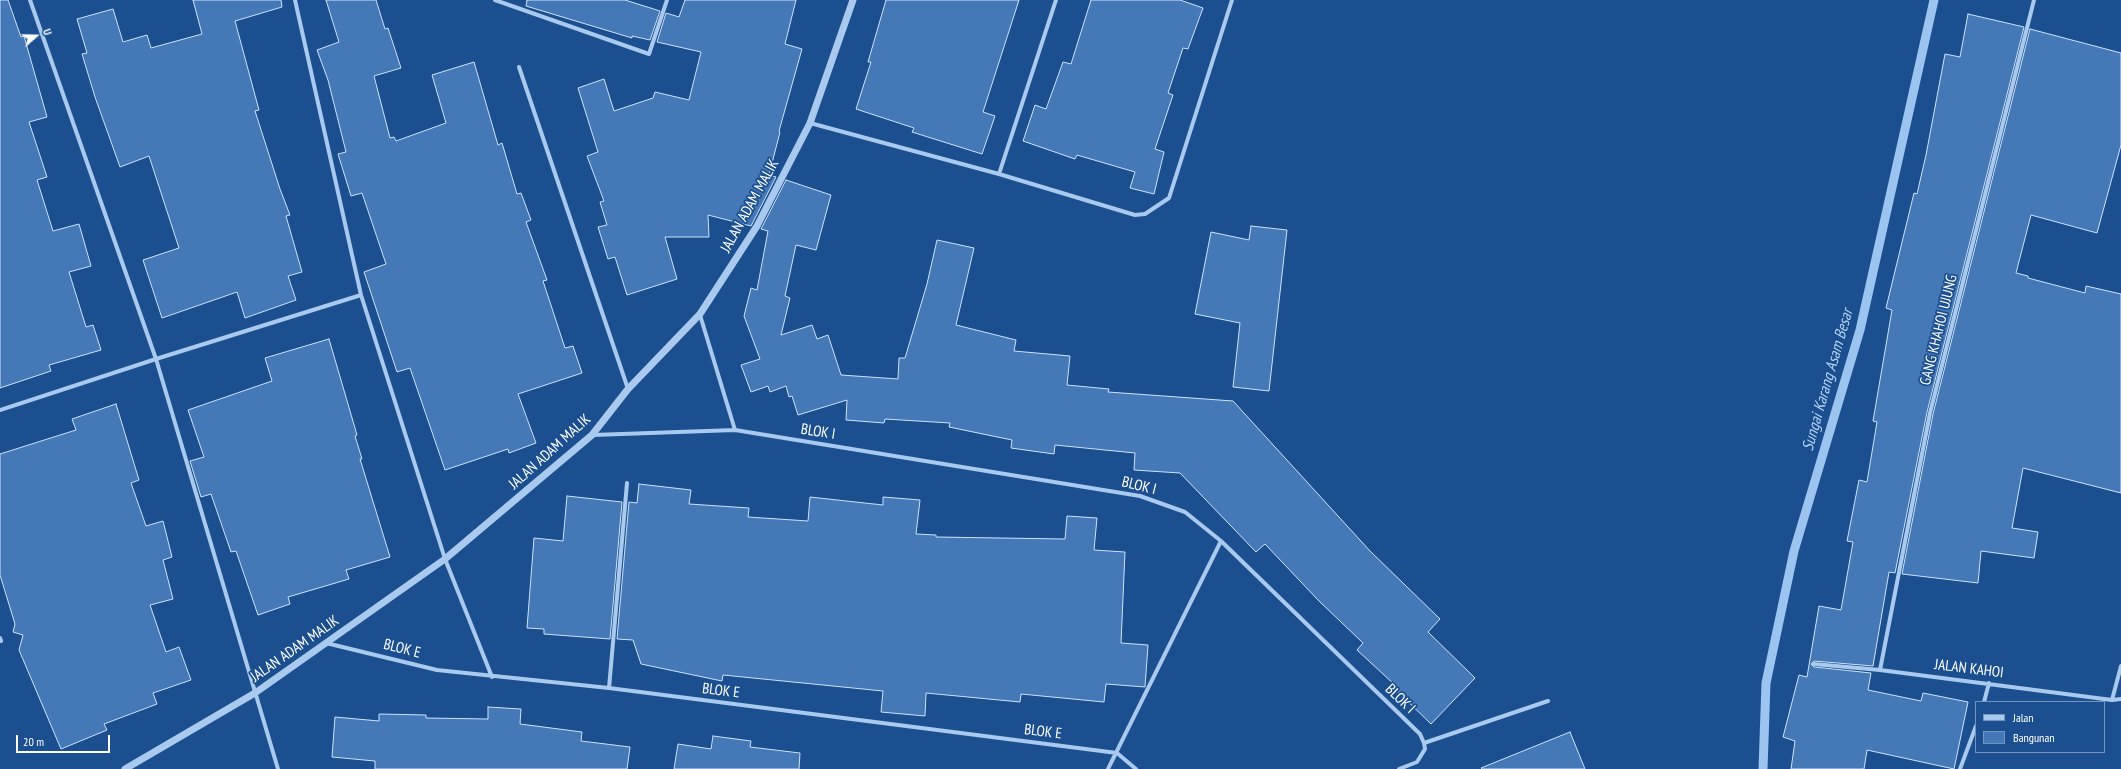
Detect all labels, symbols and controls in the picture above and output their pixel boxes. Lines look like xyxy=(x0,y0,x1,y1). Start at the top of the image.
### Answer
north arrow xyxy=(16,16,56,56)
text: U xyxy=(40,27,55,37)
street label: JALAN ADAM MALIK xyxy=(717,156,783,256)
street label: GANG KHAHOI UJUNG xyxy=(1917,273,1961,387)
water label: Sungai Karang Asam Besar xyxy=(1799,307,1857,453)
street label: JALAN ADAM MALIK xyxy=(505,411,595,493)
street label: BLOK I xyxy=(799,420,837,444)
street label: BLOK I xyxy=(1120,473,1158,499)
street label: JALAN ADAM MALIK xyxy=(247,612,343,686)
street label: BLOK E xyxy=(382,636,422,662)
street label: JALAN KAHOI xyxy=(1934,656,2004,682)
street label: BLOK E xyxy=(701,680,741,702)
street label: BLOK I xyxy=(1381,680,1419,718)
legend xyxy=(1975,701,2105,753)
text: Jalan xyxy=(2013,710,2034,725)
street label: BLOK E xyxy=(1023,721,1063,743)
scale bar xyxy=(18,727,112,753)
text: Bangunan xyxy=(2013,730,2054,745)
text: 20 m xyxy=(23,734,44,749)

